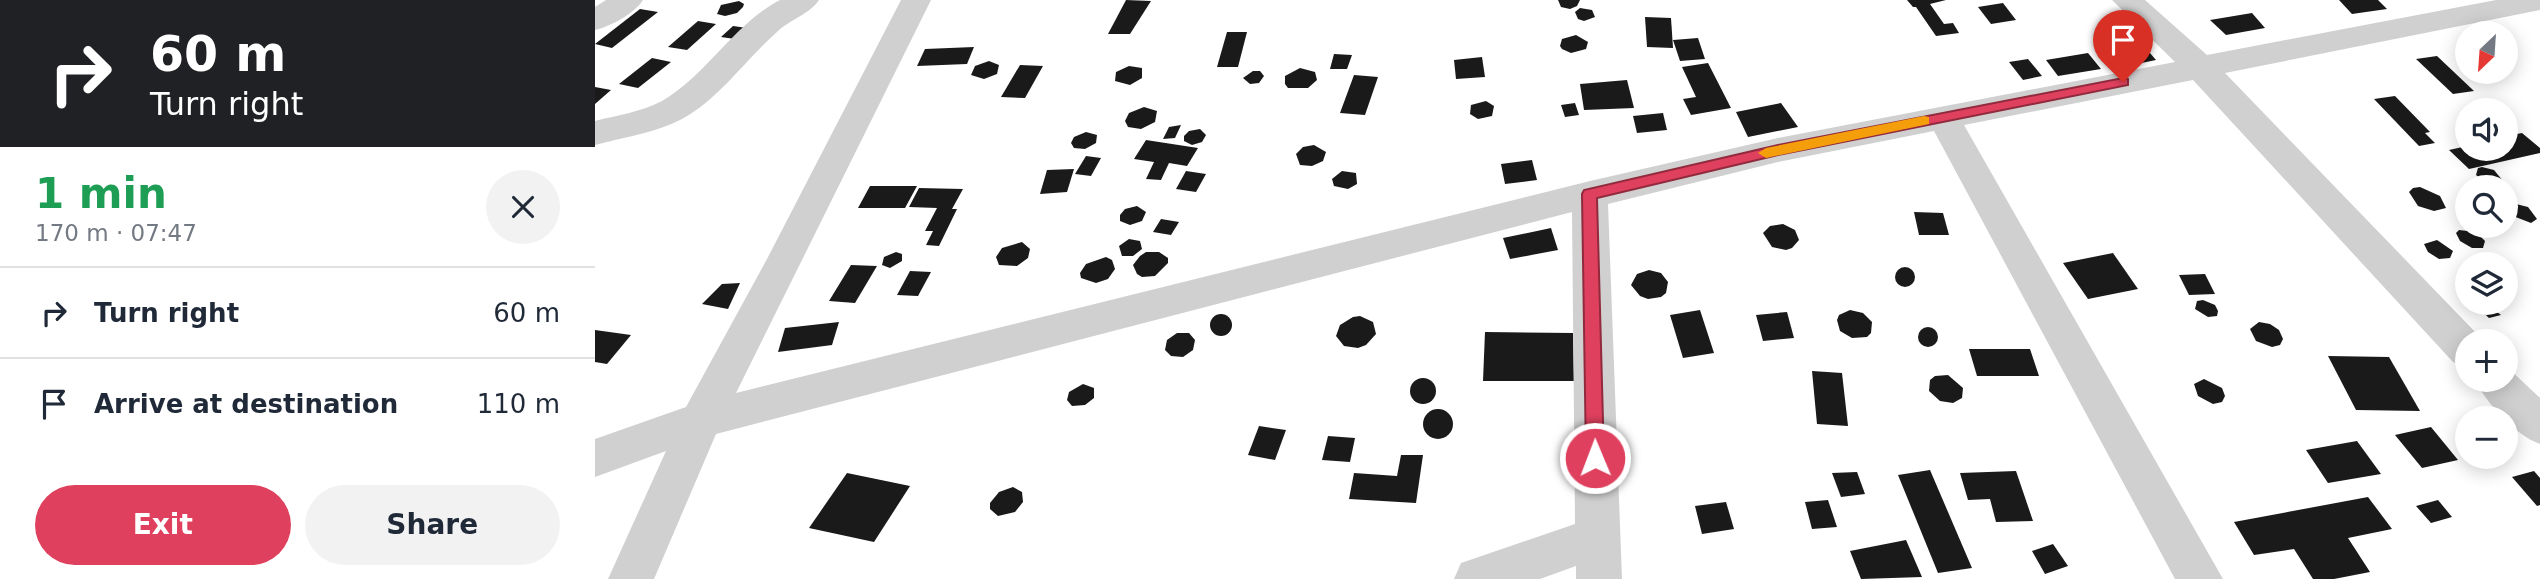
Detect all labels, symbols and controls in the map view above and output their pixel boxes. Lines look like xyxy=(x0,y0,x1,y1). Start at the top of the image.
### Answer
pin xyxy=(2093,10,2153,82)
icon: arrive xyxy=(2104,21,2142,59)
north arrow xyxy=(2455,21,2518,84)
map controls xyxy=(2455,21,2518,469)
text: 60 m xyxy=(150,26,286,83)
icon: right xyxy=(35,28,126,119)
text: Turn right xyxy=(150,85,303,123)
button: sound xyxy=(2455,98,2518,161)
text: 1 min xyxy=(35,169,167,218)
button: close xyxy=(486,170,560,244)
button: search xyxy=(2455,175,2518,238)
text: 170 m · 07:47 xyxy=(35,220,197,246)
button: layers xyxy=(2455,252,2518,315)
icon: right xyxy=(35,294,73,332)
text: Turn right xyxy=(94,298,239,328)
text: 60 m xyxy=(493,298,560,328)
button: + xyxy=(2455,329,2518,392)
icon: arrive xyxy=(35,385,73,423)
text: Arrive at destination xyxy=(94,389,398,419)
text: 110 m xyxy=(477,389,560,419)
button: − xyxy=(2455,406,2518,469)
position arrow xyxy=(1558,421,1632,495)
button: Exit xyxy=(35,485,291,565)
button: Share xyxy=(305,485,560,565)

